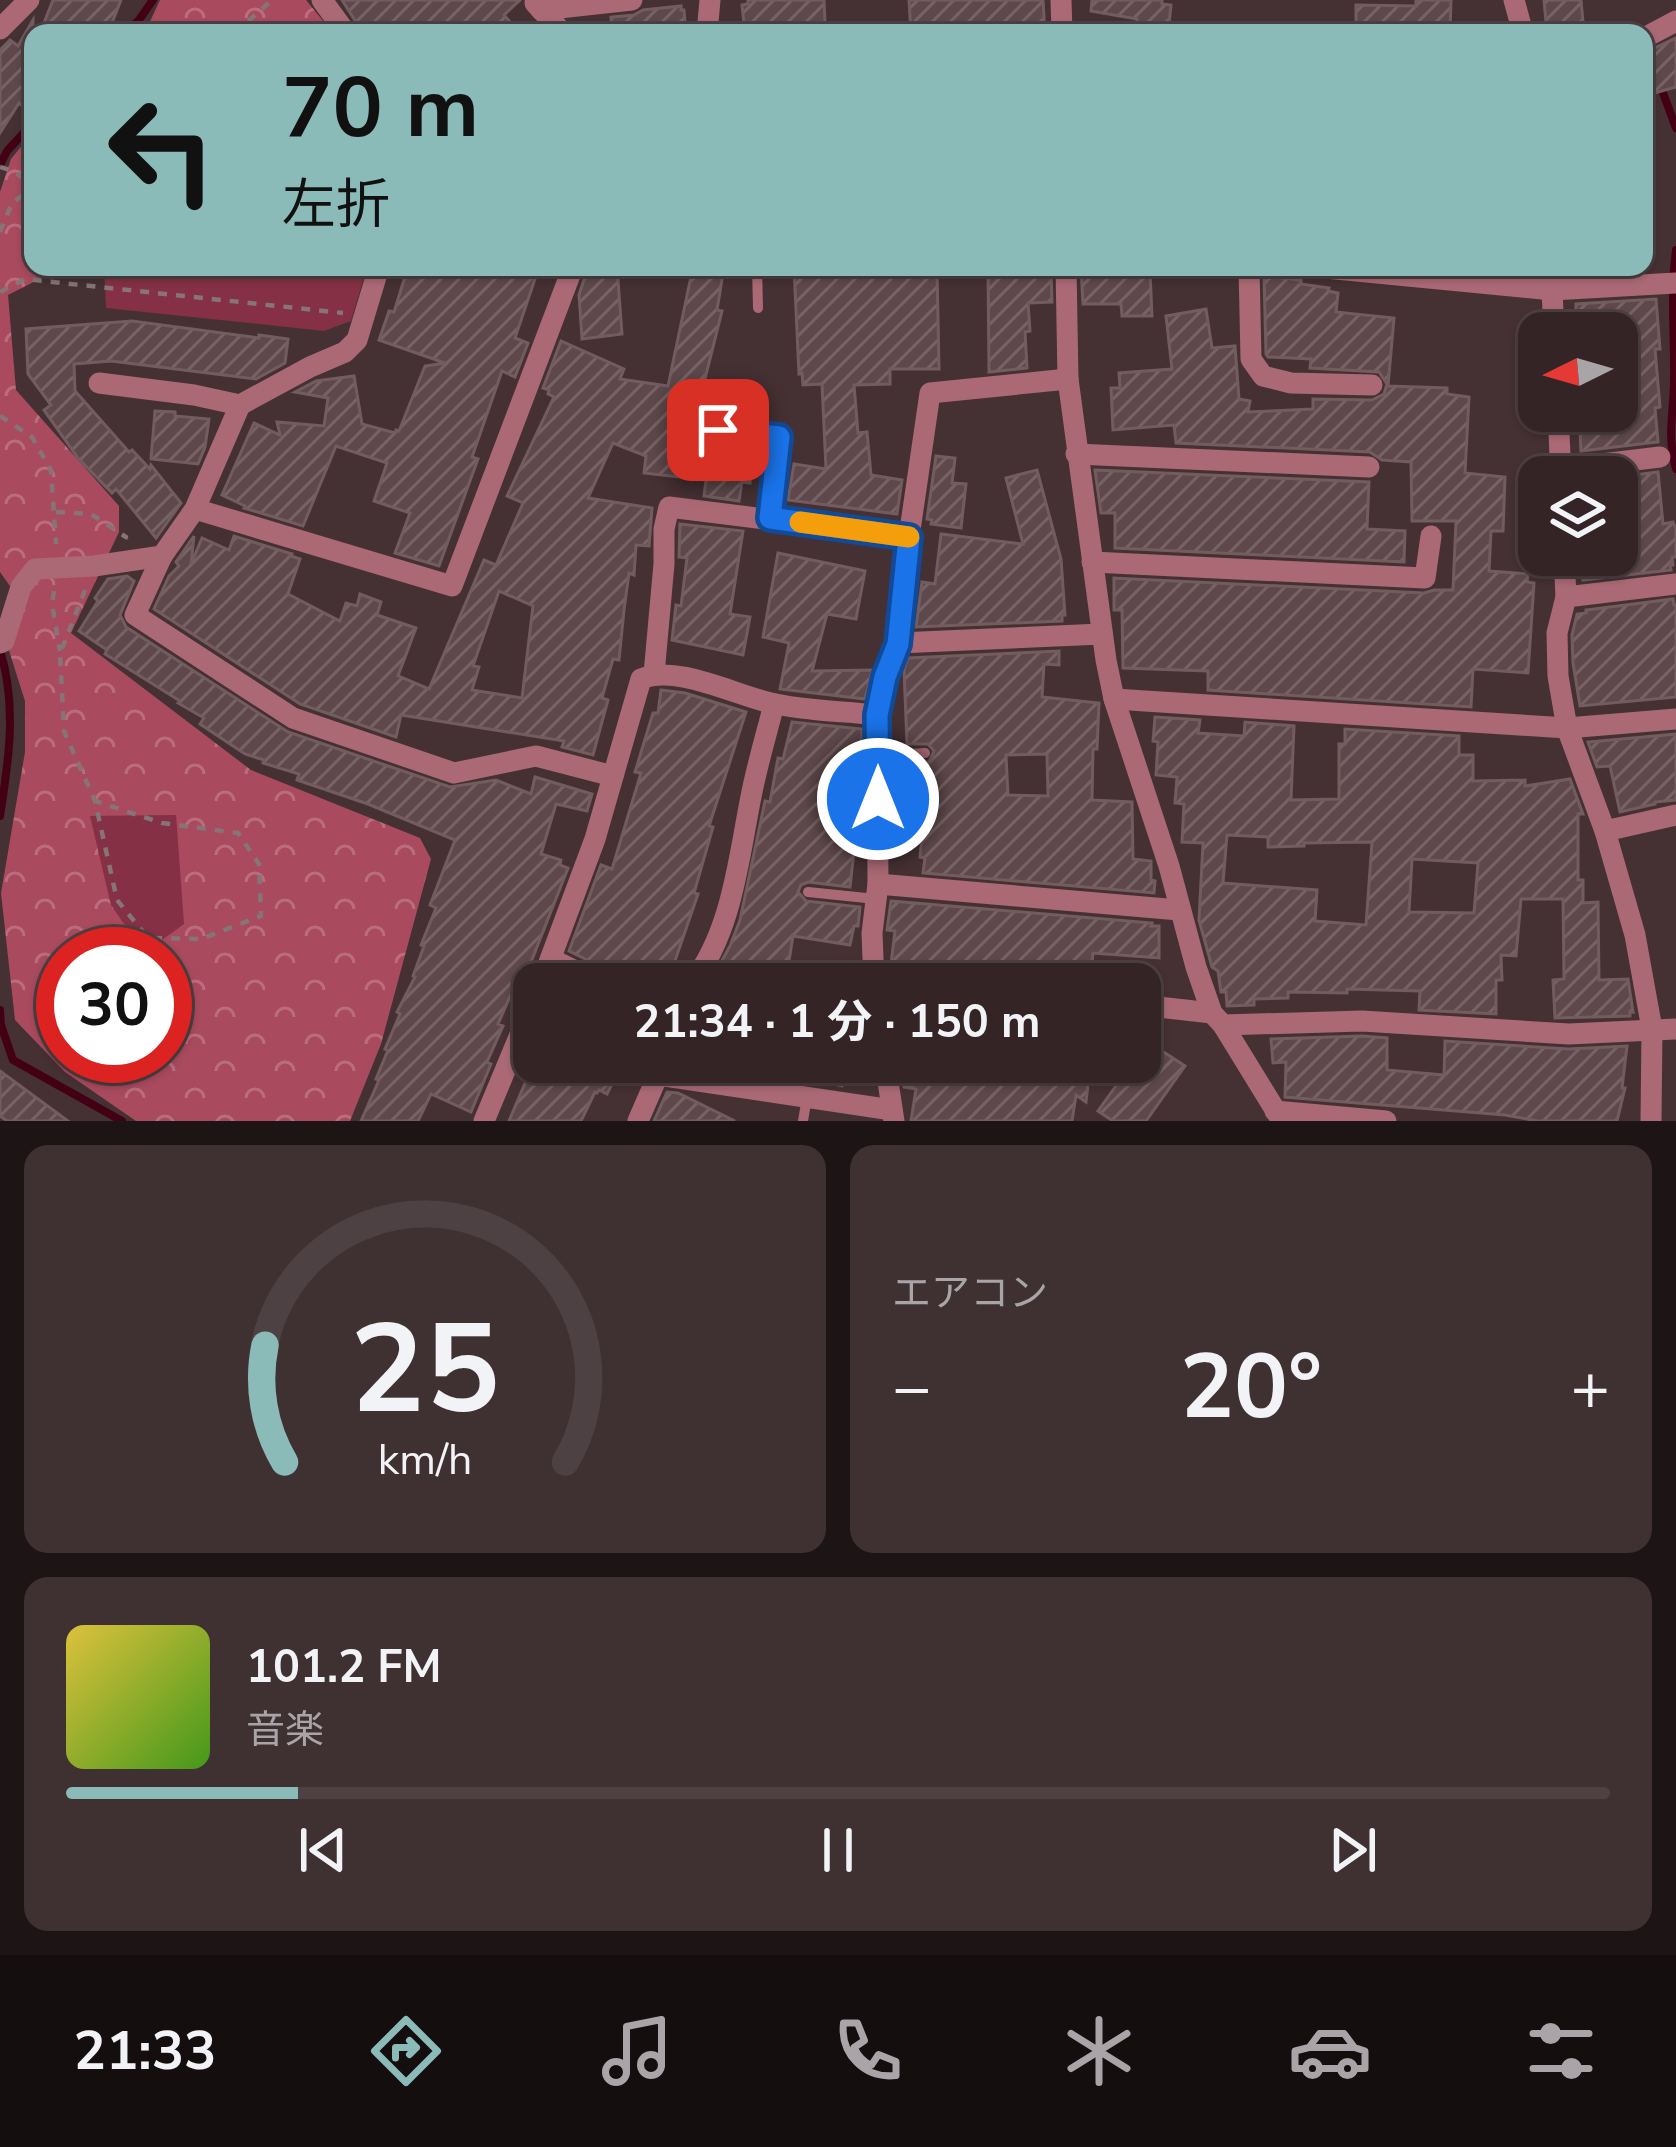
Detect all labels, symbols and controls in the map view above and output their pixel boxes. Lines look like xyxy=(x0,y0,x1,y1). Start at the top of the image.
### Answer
text: 70 m xyxy=(282,51,479,166)
icon: left xyxy=(84,72,240,228)
text: 左折 xyxy=(282,168,390,242)
north arrow xyxy=(1518,312,1638,432)
map controls xyxy=(1518,312,1638,576)
pin xyxy=(667,379,769,481)
icon: arrive xyxy=(685,397,751,463)
button: layers xyxy=(1518,456,1638,576)
position arrow xyxy=(815,736,941,862)
speed limit sign: 30 xyxy=(36,927,192,1083)
text: 21:34 · 1 分 · 150 m xyxy=(634,992,1040,1053)
text: エアコン xyxy=(892,1267,1048,1320)
text: 25 xyxy=(350,1285,500,1455)
text: 20° xyxy=(1180,1326,1322,1449)
text: − xyxy=(892,1343,932,1433)
text: + xyxy=(1570,1343,1610,1433)
text: km/h xyxy=(378,1431,472,1489)
text: 101.2 FM xyxy=(246,1637,442,1698)
text: 音楽 xyxy=(246,1704,324,1757)
icon: previous xyxy=(290,1817,356,1883)
icon: pause xyxy=(805,1817,871,1883)
icon: next xyxy=(1320,1817,1386,1883)
icon: directions xyxy=(364,2009,448,2093)
icon: music xyxy=(595,2009,679,2093)
icon: phone xyxy=(826,2009,910,2093)
icon: climate xyxy=(1057,2009,1141,2093)
icon: car xyxy=(1288,2009,1372,2093)
icon: filters xyxy=(1519,2009,1603,2093)
text: 21:33 xyxy=(74,2014,217,2088)

